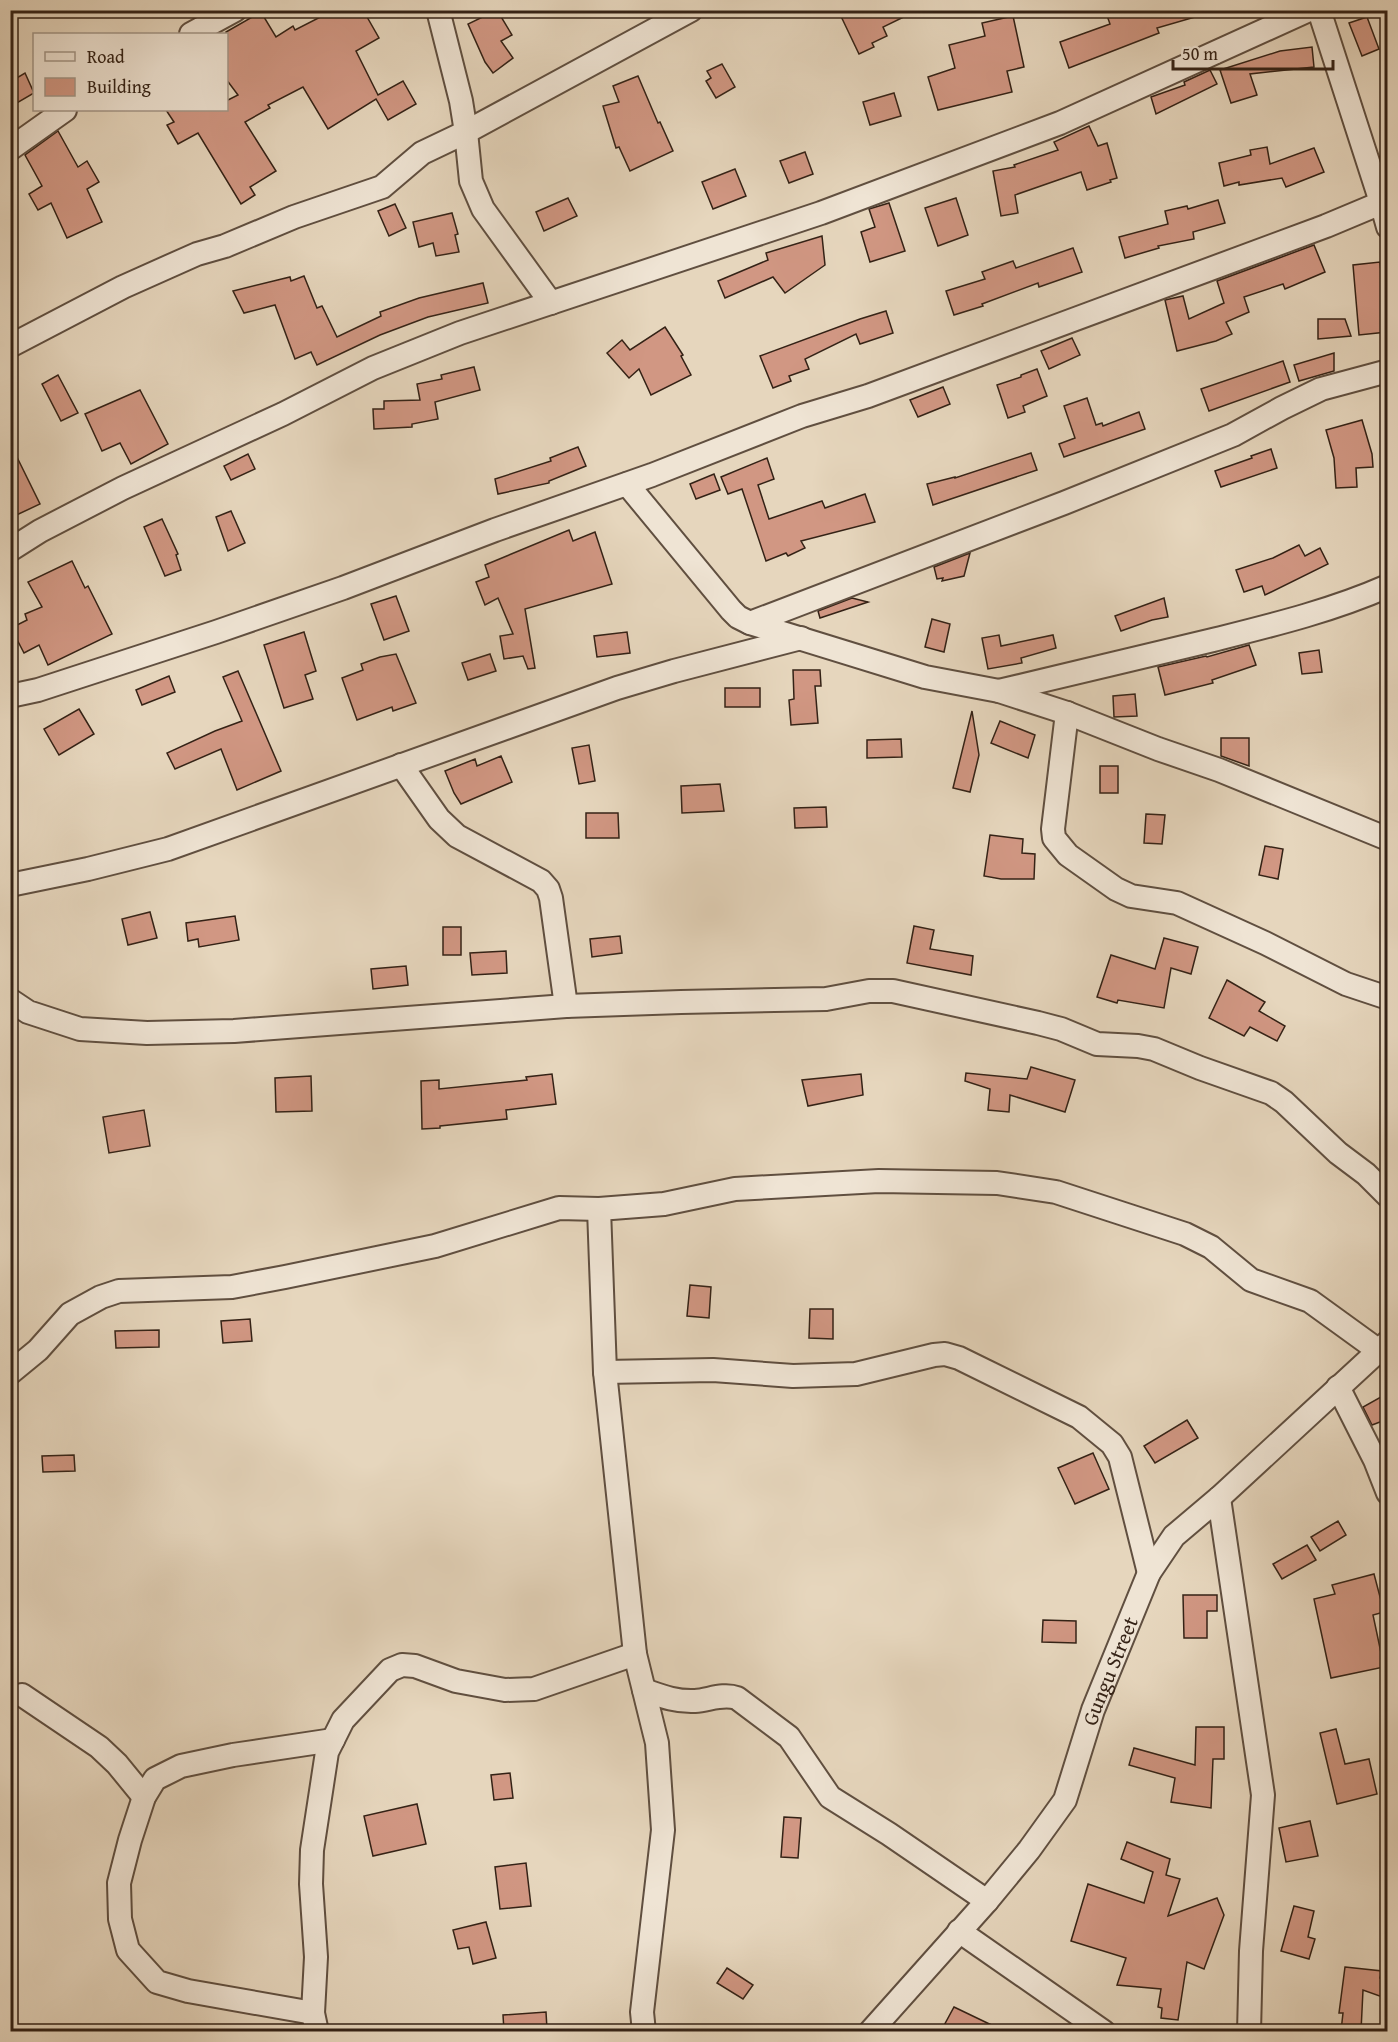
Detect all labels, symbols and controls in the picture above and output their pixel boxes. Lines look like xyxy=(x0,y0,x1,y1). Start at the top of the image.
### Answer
legend xyxy=(33,33,228,111)
scale bar xyxy=(1173,33,1334,71)
text: 50 m xyxy=(1182,40,1218,67)
text: Road xyxy=(87,43,125,70)
text: Building xyxy=(87,73,151,100)
street label: Gungu Street xyxy=(1074,1611,1145,1729)

